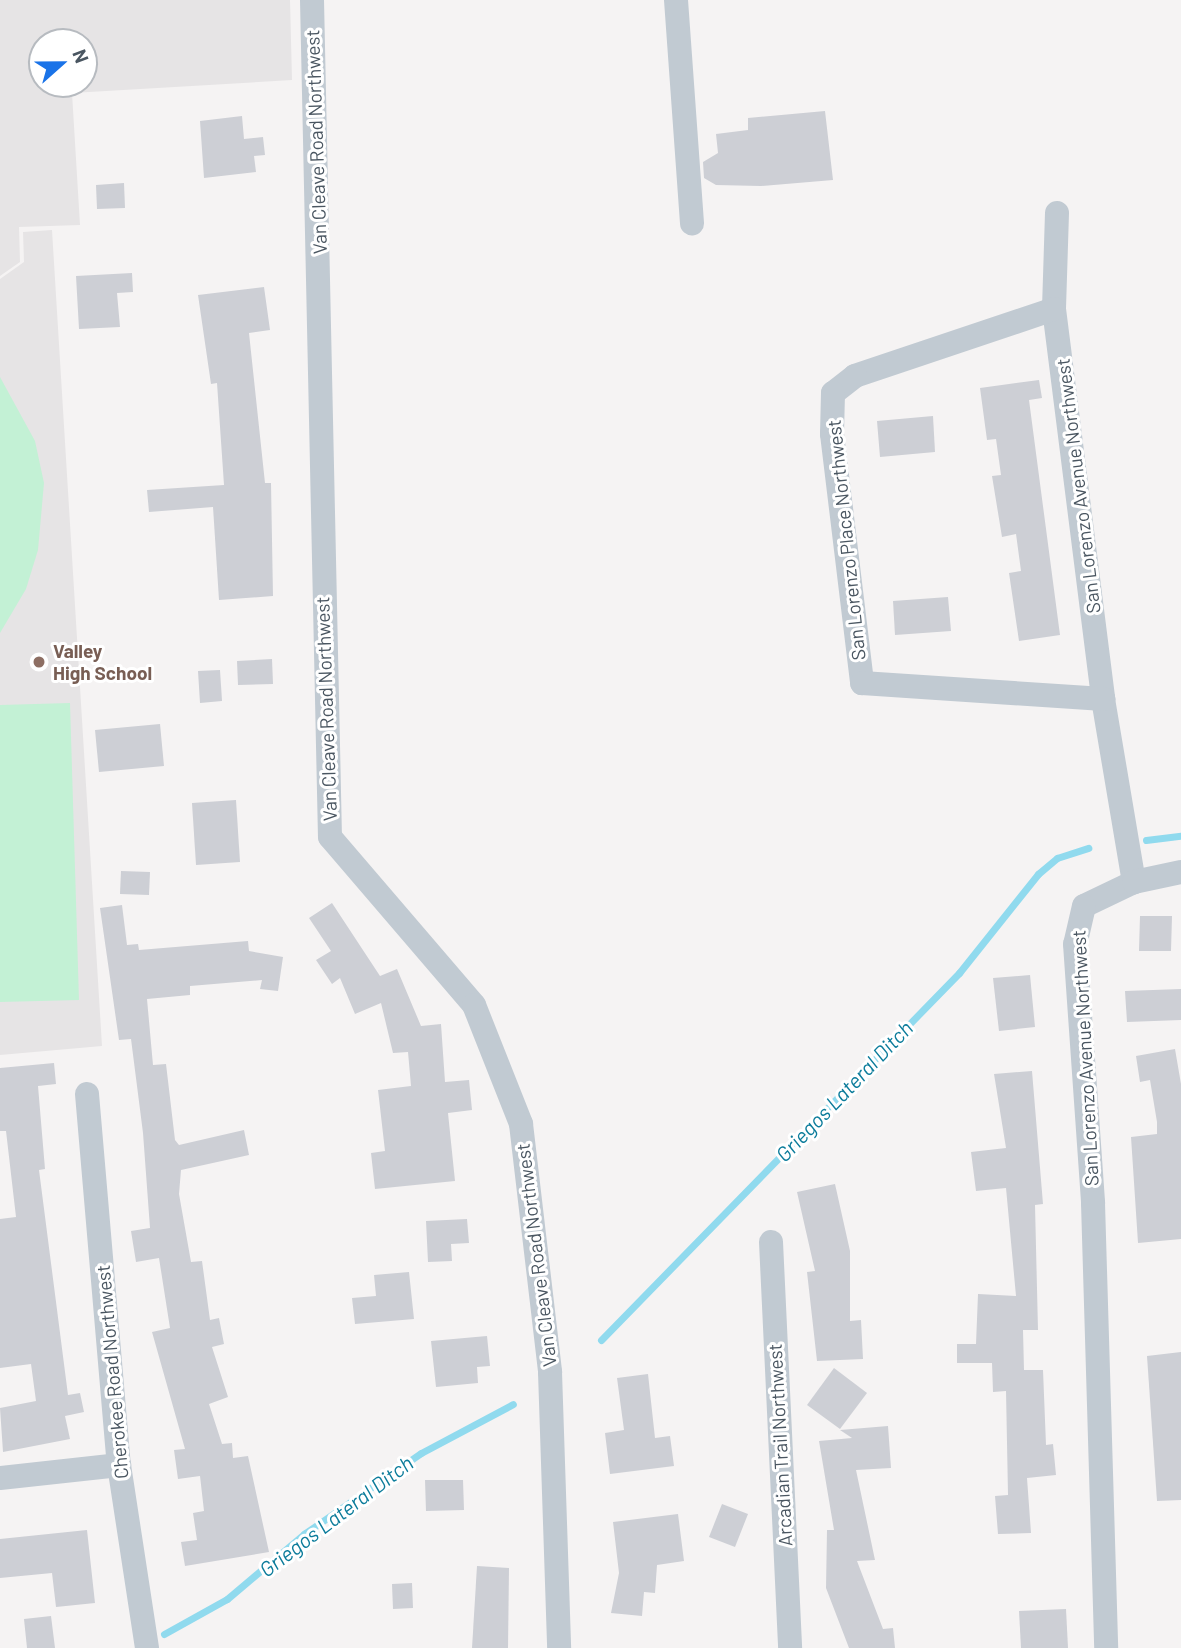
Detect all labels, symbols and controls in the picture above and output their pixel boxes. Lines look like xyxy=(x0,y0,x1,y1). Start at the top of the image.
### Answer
north arrow xyxy=(28,28,98,98)
street label: Van Cleave Road Northwest xyxy=(301,29,331,255)
text: N xyxy=(68,46,94,66)
street label: San Lorenzo Avenue Northwest xyxy=(1051,357,1105,615)
street label: San Lorenzo Place Northwest xyxy=(822,419,870,661)
street label: Van Cleave Road Northwest xyxy=(311,596,341,822)
place label: Valley High School xyxy=(53,640,152,684)
marker: Valley High School xyxy=(31,654,47,670)
street label: San Lorenzo Avenue Northwest xyxy=(1067,929,1103,1187)
water label: Griegos Lateral Ditch xyxy=(770,1015,918,1167)
street label: Van Cleave Road Northwest xyxy=(511,1142,561,1368)
street label: Cherokee Road Northwest xyxy=(91,1264,133,1480)
street label: Arcadian Trail Northwest xyxy=(763,1343,797,1547)
water label: Griegos Lateral Ditch xyxy=(254,1450,418,1582)

